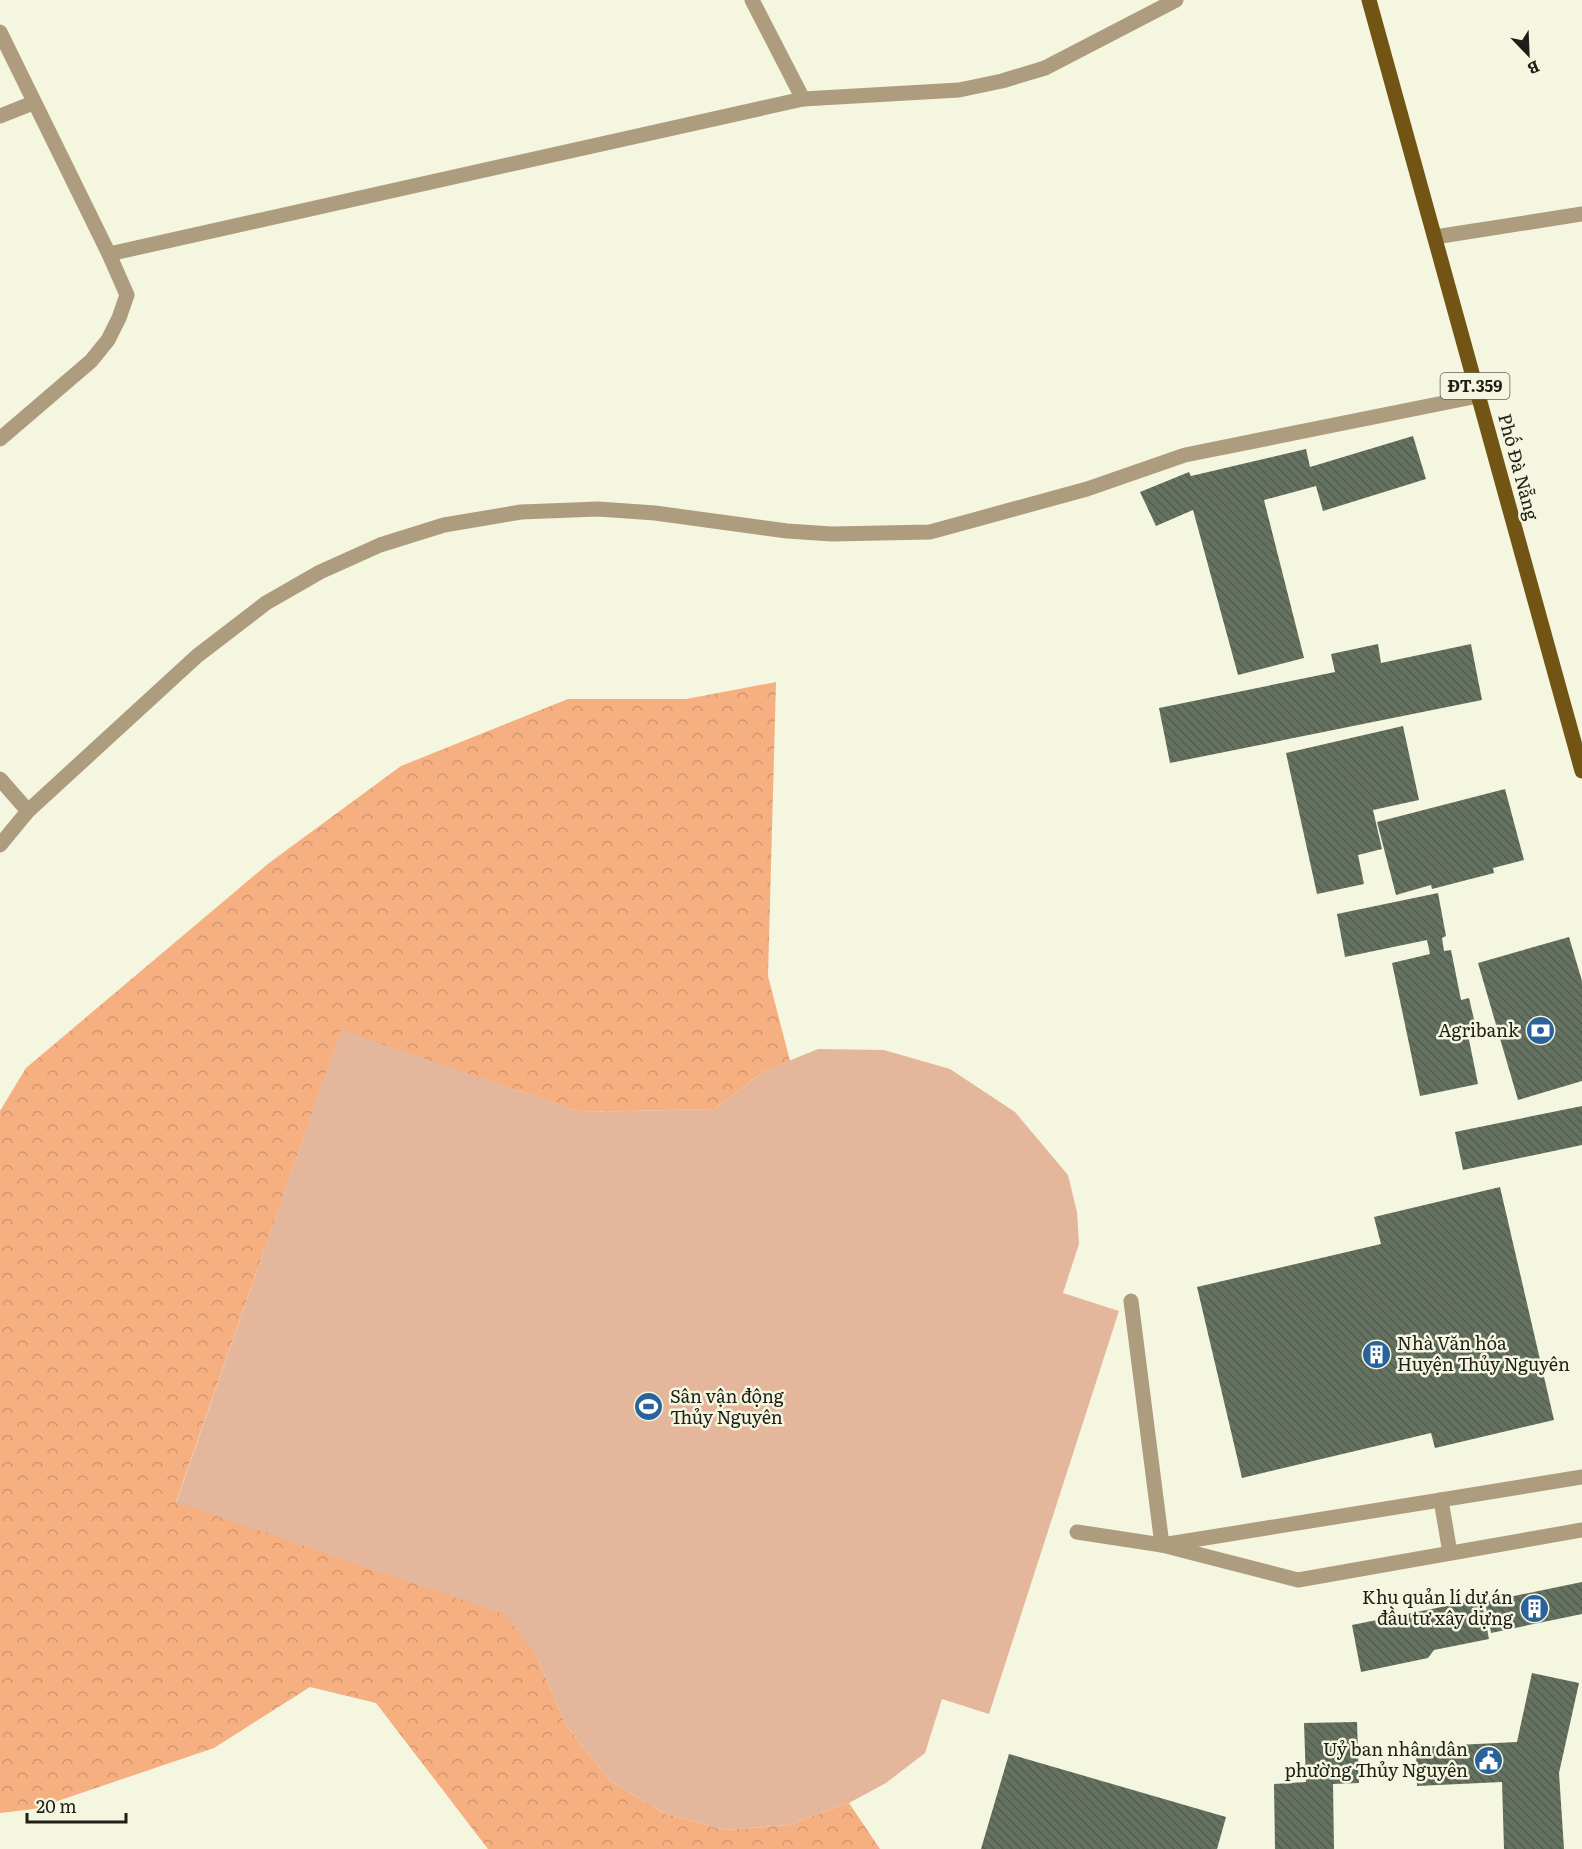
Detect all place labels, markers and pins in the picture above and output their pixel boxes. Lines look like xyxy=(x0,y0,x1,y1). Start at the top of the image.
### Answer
bank icon: Agribank xyxy=(1524,1015,1556,1047)
place label: Agribank xyxy=(1438,1016,1520,1043)
place label: Nhà Văn hóa Huyện Thủy Nguyên xyxy=(1397,1329,1570,1377)
building icon: Nhà Văn hóa Huyện Thủy Nguyên xyxy=(1360,1338,1392,1370)
place label: Sân vận động Thủy Nguyên xyxy=(670,1382,785,1430)
sports icon: Sân vận động Thủy Nguyên xyxy=(633,1391,665,1423)
place label: Khu quản lí dự án đầu tư xây dựng xyxy=(1362,1583,1514,1631)
building icon: Khu quản lí dự án đầu tư xây dựng xyxy=(1518,1592,1550,1624)
place label: Uỷ ban nhân dân phường Thủy Nguyên xyxy=(1285,1735,1468,1783)
public building icon: Uỷ ban nhân dân phường Thủy Nguyên xyxy=(1473,1744,1505,1776)

